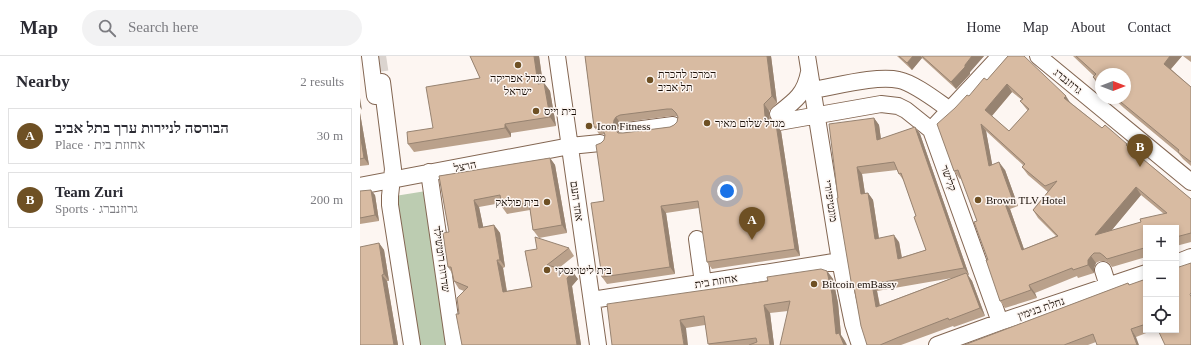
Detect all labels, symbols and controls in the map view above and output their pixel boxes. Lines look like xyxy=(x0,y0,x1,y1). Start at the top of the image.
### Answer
search box xyxy=(82,10,362,46)
text: Map xyxy=(20,17,58,38)
icon: search xyxy=(96,17,118,39)
text: Search here xyxy=(128,19,198,35)
text: Home xyxy=(967,20,1001,35)
text: Map xyxy=(1023,20,1048,35)
text: About xyxy=(1070,20,1105,35)
text: Contact xyxy=(1127,20,1171,35)
marker: מגדל אפריקה ישראל xyxy=(513,60,523,70)
street label: גרוזנברג xyxy=(1051,66,1085,96)
place label: המרכז להכרת תל אביב xyxy=(658,68,716,93)
north arrow xyxy=(1095,68,1131,104)
text: Nearby xyxy=(16,72,70,91)
place label: מגדל אפריקה ישראל xyxy=(490,72,546,97)
text: 2 results xyxy=(300,74,344,89)
marker: המרכז להכרת תל אביב xyxy=(645,75,655,85)
place label: בית וייס xyxy=(544,105,576,117)
marker: בית וייס xyxy=(531,106,541,116)
place label: מגדל שלום מאיר xyxy=(715,117,785,129)
marker: מגדל שלום מאיר xyxy=(702,118,712,128)
text: הבורסה לניירות ערך בתל אביב xyxy=(55,120,229,136)
place label: Icon Fitness xyxy=(597,120,650,132)
marker: Icon Fitness xyxy=(584,121,594,131)
text: A xyxy=(25,128,35,143)
text: 30 m xyxy=(317,128,343,143)
pin: B xyxy=(1127,134,1153,167)
text: Place · אחוזת בית xyxy=(55,137,145,152)
street label: הרצל xyxy=(452,158,477,174)
street label: קלישר xyxy=(939,163,959,193)
street label: מונטיפיורי xyxy=(822,179,840,223)
street label: אחד העם xyxy=(568,180,586,222)
your location xyxy=(717,181,737,201)
text: Team Zuri xyxy=(55,184,123,200)
text: B xyxy=(26,192,34,207)
text: 200 m xyxy=(310,192,343,207)
place label: Brown TLV Hotel xyxy=(986,194,1066,206)
marker: Brown TLV Hotel xyxy=(973,195,983,205)
place label: בית פולאק xyxy=(495,196,539,208)
marker: בית פולאק xyxy=(542,197,552,207)
text: Sports · גרוזנברג xyxy=(55,201,138,216)
pin: A xyxy=(739,207,765,240)
street label: שדרות רוטשילד xyxy=(431,225,453,293)
map controls xyxy=(1143,225,1179,333)
button: + xyxy=(1143,225,1179,261)
button: − xyxy=(1143,261,1179,297)
place label: בית ליטוינסקי xyxy=(555,264,612,276)
marker: בית ליטוינסקי xyxy=(542,265,552,275)
street label: אחוזת בית xyxy=(694,272,739,290)
place label: Bitcoin emBassy xyxy=(822,278,897,290)
marker: Bitcoin emBassy xyxy=(809,279,819,289)
street label: נחלת בנימין xyxy=(1016,294,1066,322)
button: locate xyxy=(1143,297,1179,333)

